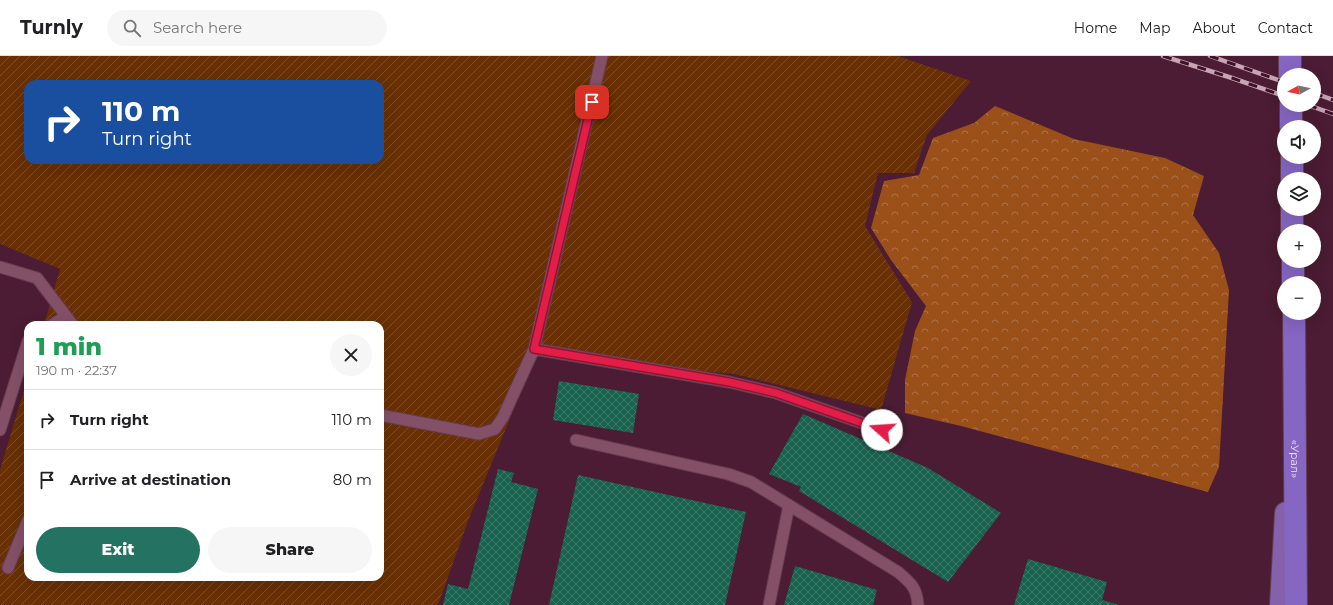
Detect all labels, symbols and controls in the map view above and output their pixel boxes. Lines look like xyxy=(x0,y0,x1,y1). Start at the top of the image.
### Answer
search box xyxy=(107,10,387,46)
text: Turnly xyxy=(20,16,83,39)
icon: search xyxy=(121,17,143,39)
text: Search here xyxy=(153,18,242,37)
text: Home xyxy=(1074,19,1117,37)
text: Map xyxy=(1139,19,1170,37)
text: About xyxy=(1192,19,1236,37)
text: Contact xyxy=(1258,19,1313,37)
north arrow xyxy=(1277,68,1321,112)
map controls xyxy=(1277,68,1321,320)
pin xyxy=(575,85,609,119)
icon: arrive xyxy=(581,91,603,113)
text: 110 m xyxy=(102,94,180,128)
icon: right xyxy=(36,96,88,148)
button: sound xyxy=(1277,120,1321,164)
text: Turn right xyxy=(102,128,192,150)
button: layers xyxy=(1277,172,1321,216)
button: + xyxy=(1277,224,1321,268)
button: − xyxy=(1277,276,1321,320)
text: 1 min xyxy=(36,332,102,361)
button: close xyxy=(330,334,372,376)
text: 190 m · 22:37 xyxy=(36,362,117,378)
icon: right xyxy=(36,409,58,431)
position arrow xyxy=(861,409,903,451)
text: Turn right xyxy=(70,410,149,429)
text: 110 m xyxy=(331,410,372,429)
street label: «Урал» xyxy=(1288,440,1302,478)
icon: arrive xyxy=(36,469,58,491)
text: Arrive at destination xyxy=(70,470,231,489)
text: 80 m xyxy=(333,470,372,489)
button: Exit xyxy=(36,527,200,573)
button: Share xyxy=(208,527,372,573)

